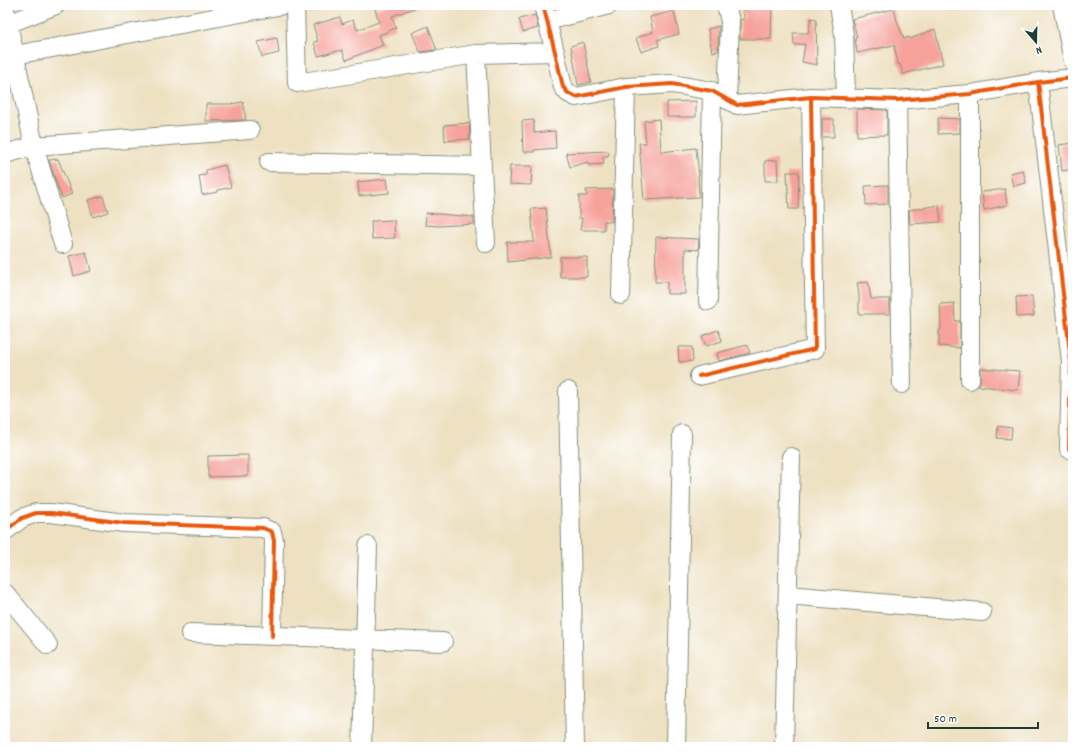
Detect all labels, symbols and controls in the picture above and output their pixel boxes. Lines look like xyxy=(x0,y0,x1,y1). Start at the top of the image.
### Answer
north arrow xyxy=(1016,22,1056,62)
text: N xyxy=(1033,41,1044,58)
scale bar xyxy=(928,704,1038,730)
text: 50 m xyxy=(934,711,957,728)

